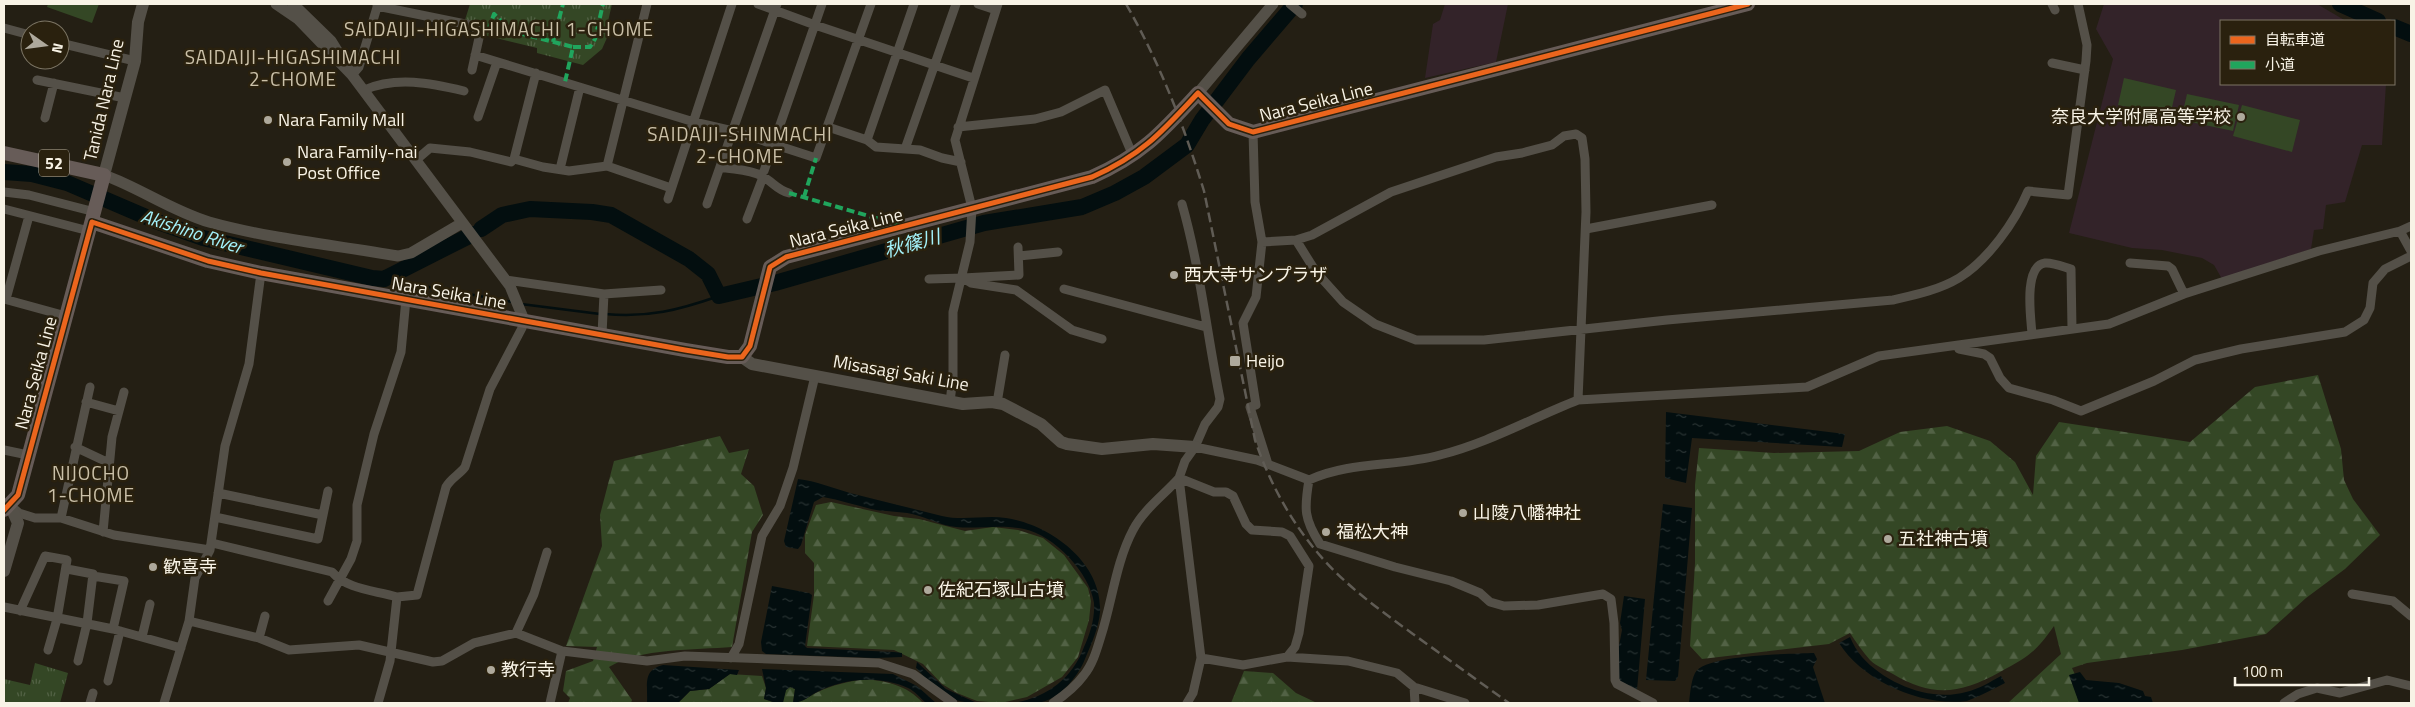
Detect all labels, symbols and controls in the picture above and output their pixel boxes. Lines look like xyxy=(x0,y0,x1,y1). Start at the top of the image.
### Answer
district label: SAIDAIJI-HIGASHIMACHI 1-CHOME xyxy=(344,14,654,43)
north arrow xyxy=(20,20,70,70)
legend xyxy=(2220,20,2395,85)
text: 自転車道 xyxy=(2265,28,2325,51)
street label: Tanida Nara Line xyxy=(76,36,131,164)
text: N xyxy=(47,41,69,56)
district label: SAIDAIJI-HIGASHIMACHI 2-CHOME xyxy=(185,42,401,93)
text: 小道 xyxy=(2265,53,2295,76)
street label: Nara Seika Line xyxy=(1256,74,1375,129)
place label: 奈良大学附属高等学校 xyxy=(2051,103,2231,130)
place label: Nara Family Mall xyxy=(278,106,405,133)
marker: 奈良大学附属高等学校 xyxy=(2235,111,2247,123)
marker: Nara Family Mall xyxy=(262,114,274,126)
district label: SAIDAIJI-SHINMACHI 2-CHOME xyxy=(647,119,833,170)
place label: Nara Family-nai Post Office xyxy=(297,138,417,186)
road number: 52 xyxy=(39,150,69,177)
marker: Nara Family-nai Post Office xyxy=(281,156,293,168)
water label: Akishino River xyxy=(138,200,249,261)
street label: Nara Seika Line xyxy=(786,200,905,255)
water label: 秋篠川 xyxy=(881,221,945,264)
place label: 西大寺サンプラザ xyxy=(1184,261,1327,288)
street label: Nara Seika Line xyxy=(390,269,509,316)
marker: 西大寺サンプラザ xyxy=(1168,269,1180,281)
street label: Nara Seika Line xyxy=(7,313,64,432)
street label: Misasagi Saki Line xyxy=(831,347,971,398)
place label: Heijo xyxy=(1246,347,1285,374)
marker: Heijo xyxy=(1228,354,1242,368)
district label: NIJOCHO 1-CHOME xyxy=(47,458,135,509)
place label: 山陵八幡神社 xyxy=(1473,499,1581,526)
marker: 山陵八幡神社 xyxy=(1457,507,1469,519)
place label: 福松大神 xyxy=(1336,518,1408,545)
place label: 五社神古墳 xyxy=(1898,525,1988,552)
marker: 福松大神 xyxy=(1320,526,1332,538)
marker: 五社神古墳 xyxy=(1882,533,1894,545)
place label: 歓喜寺 xyxy=(163,553,217,580)
marker: 歓喜寺 xyxy=(147,561,159,573)
place label: 佐紀石塚山古墳 xyxy=(938,576,1064,603)
marker: 佐紀石塚山古墳 xyxy=(922,584,934,596)
scale bar xyxy=(2235,654,2369,686)
place label: 教行寺 xyxy=(501,656,555,683)
text: 100 m xyxy=(2242,660,2283,683)
marker: 教行寺 xyxy=(485,664,497,676)

